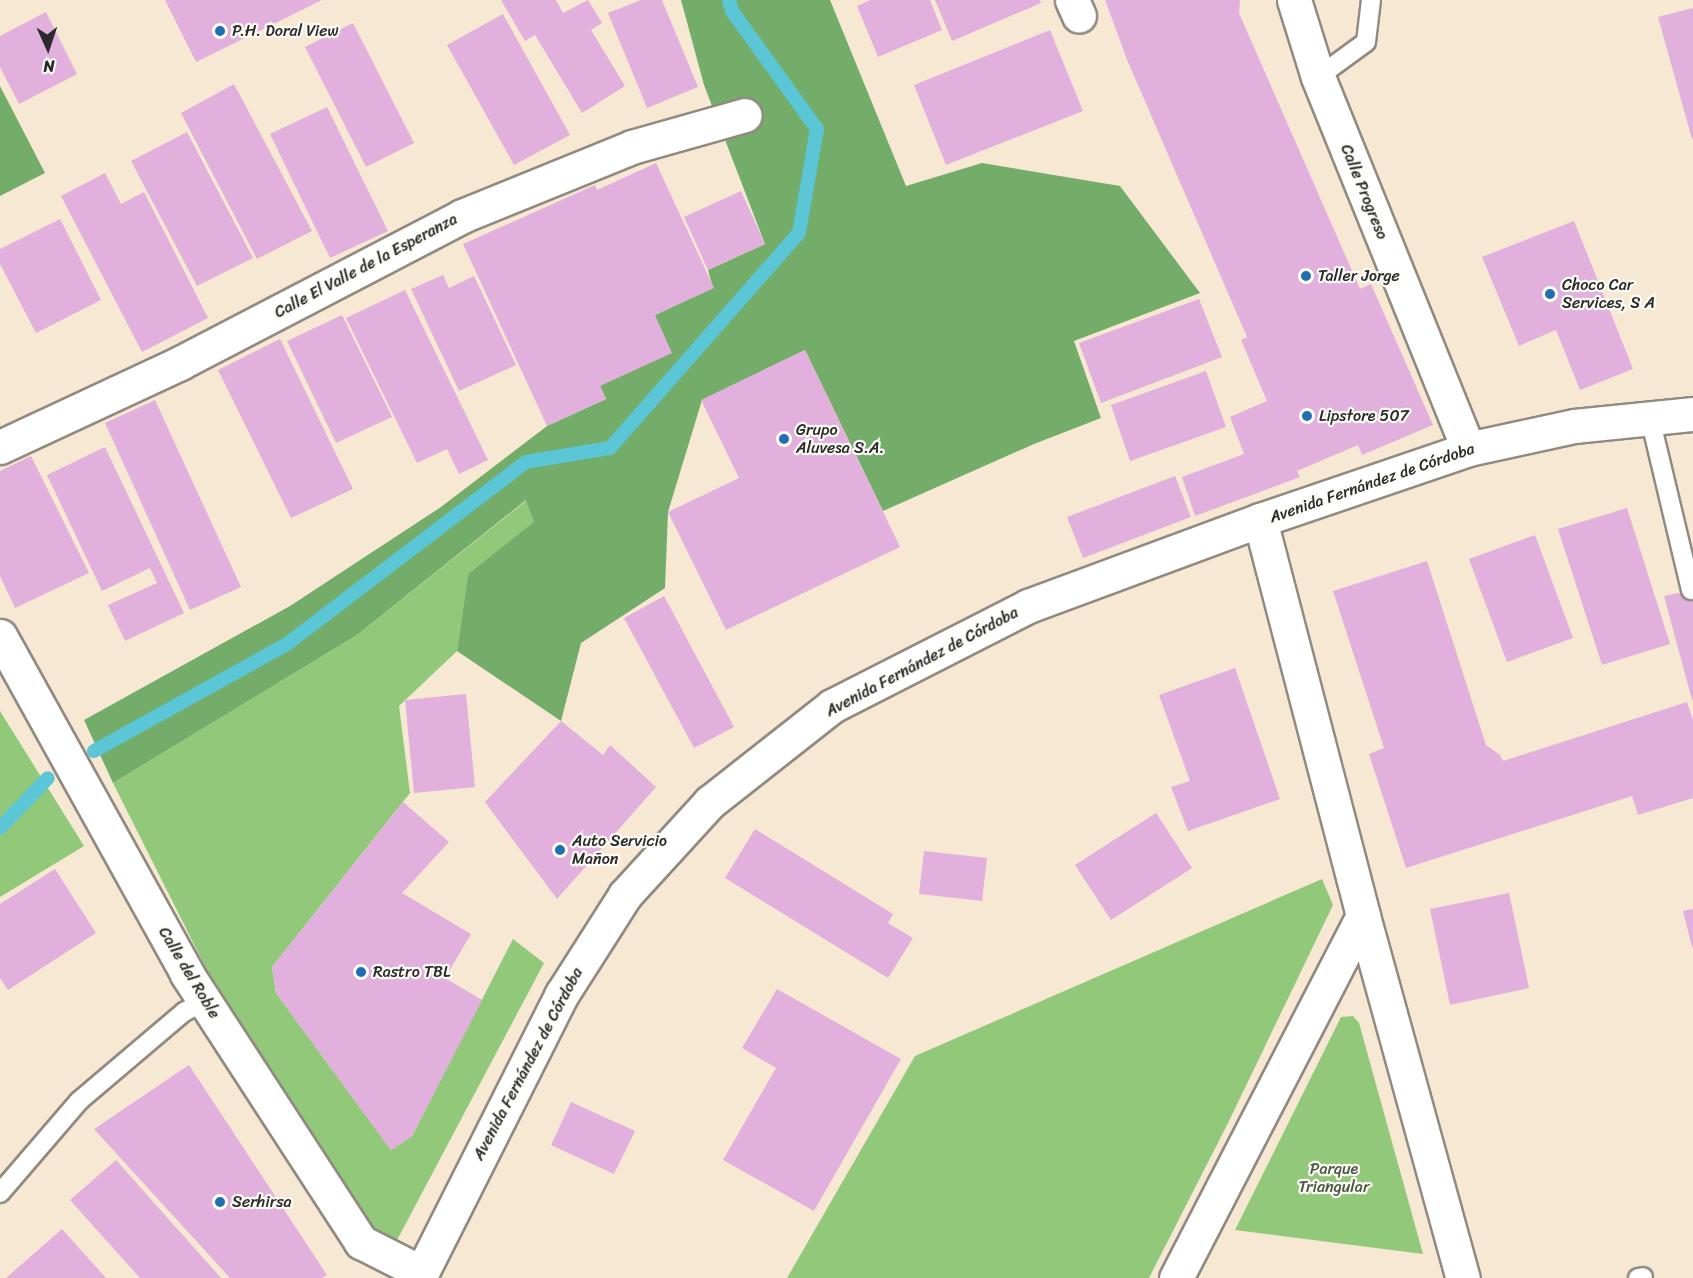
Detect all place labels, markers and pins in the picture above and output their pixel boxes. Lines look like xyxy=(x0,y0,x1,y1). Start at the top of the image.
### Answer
place label: P.H. Doral View xyxy=(232,21,339,41)
marker: P.H. Doral View xyxy=(213,24,227,38)
place label: Taller Jorge xyxy=(1318,266,1400,286)
marker: Taller Jorge xyxy=(1299,269,1313,283)
place label: Choco Car Services, S A xyxy=(1562,275,1655,313)
marker: Choco Car Services, S A xyxy=(1543,287,1557,301)
place label: Lipstore 507 xyxy=(1319,406,1409,426)
marker: Lipstore 507 xyxy=(1300,409,1314,423)
place label: Grupo Aluvesa S.A. xyxy=(796,420,884,458)
marker: Grupo Aluvesa S.A. xyxy=(777,432,791,446)
place label: Auto Servicio Mañon xyxy=(572,831,668,869)
marker: Auto Servicio Mañon xyxy=(553,843,567,857)
place label: Rastro TBL xyxy=(373,962,450,982)
marker: Rastro TBL xyxy=(354,965,368,979)
place label: Serhirsa xyxy=(232,1192,292,1212)
marker: Serhirsa xyxy=(213,1195,227,1209)

